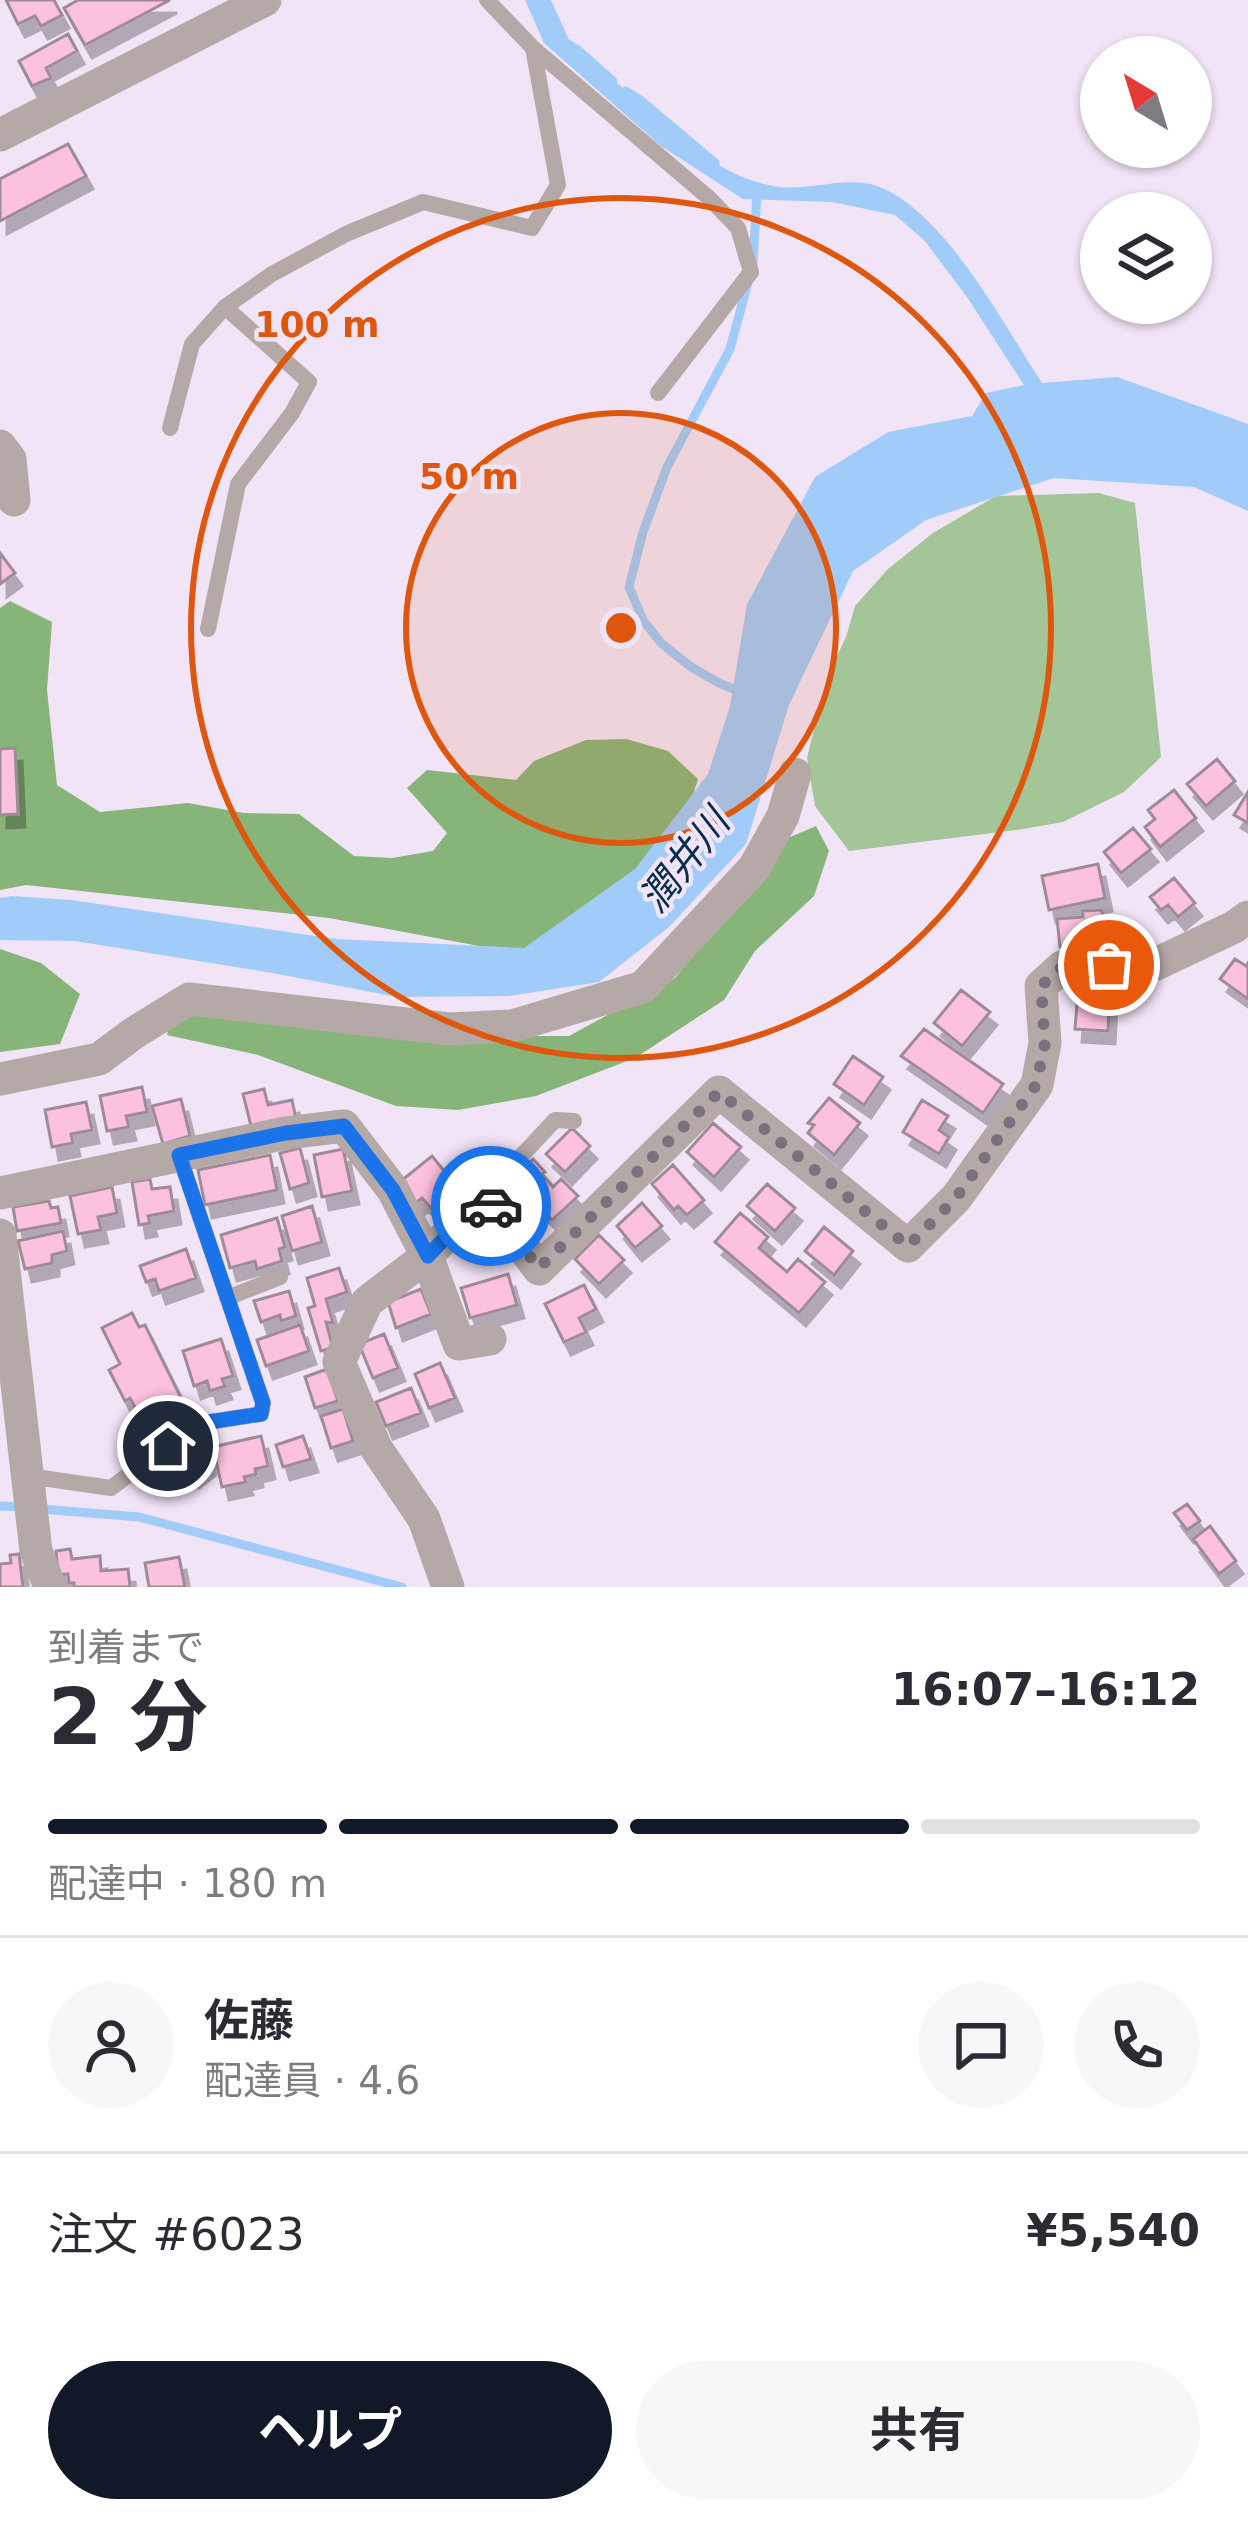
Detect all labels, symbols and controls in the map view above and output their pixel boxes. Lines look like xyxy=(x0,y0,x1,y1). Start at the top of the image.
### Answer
north arrow xyxy=(1080,36,1212,168)
map controls xyxy=(1080,36,1212,324)
button: layers xyxy=(1080,192,1212,324)
text: 100 m xyxy=(254,304,380,345)
text: 50 m xyxy=(419,456,519,497)
centre of rings xyxy=(600,607,642,649)
water label: 潤井川 xyxy=(631,797,741,920)
pin xyxy=(1058,914,1160,1016)
icon: bag xyxy=(1076,932,1142,998)
courier xyxy=(431,1146,551,1266)
icon: car xyxy=(458,1173,524,1239)
pin xyxy=(117,1395,219,1497)
icon: home xyxy=(135,1413,201,1479)
text: 到着まで xyxy=(48,1625,204,1670)
text: 16:07–16:12 xyxy=(891,1663,1200,1716)
text: 2 分 xyxy=(48,1672,207,1762)
text: 配達中 · 180 m xyxy=(48,1861,327,1906)
button: person xyxy=(48,1982,174,2108)
button: chat xyxy=(918,1982,1044,2108)
button: phone xyxy=(1074,1982,1200,2108)
text: 佐藤 xyxy=(204,1994,294,2047)
text: 配達員 · 4.6 xyxy=(204,2058,420,2103)
text: ¥5,540 xyxy=(1026,2204,1200,2257)
text: 注文 #6023 xyxy=(48,2208,305,2261)
button: ヘルプ xyxy=(48,2361,612,2499)
button: 共有 xyxy=(636,2361,1200,2499)

